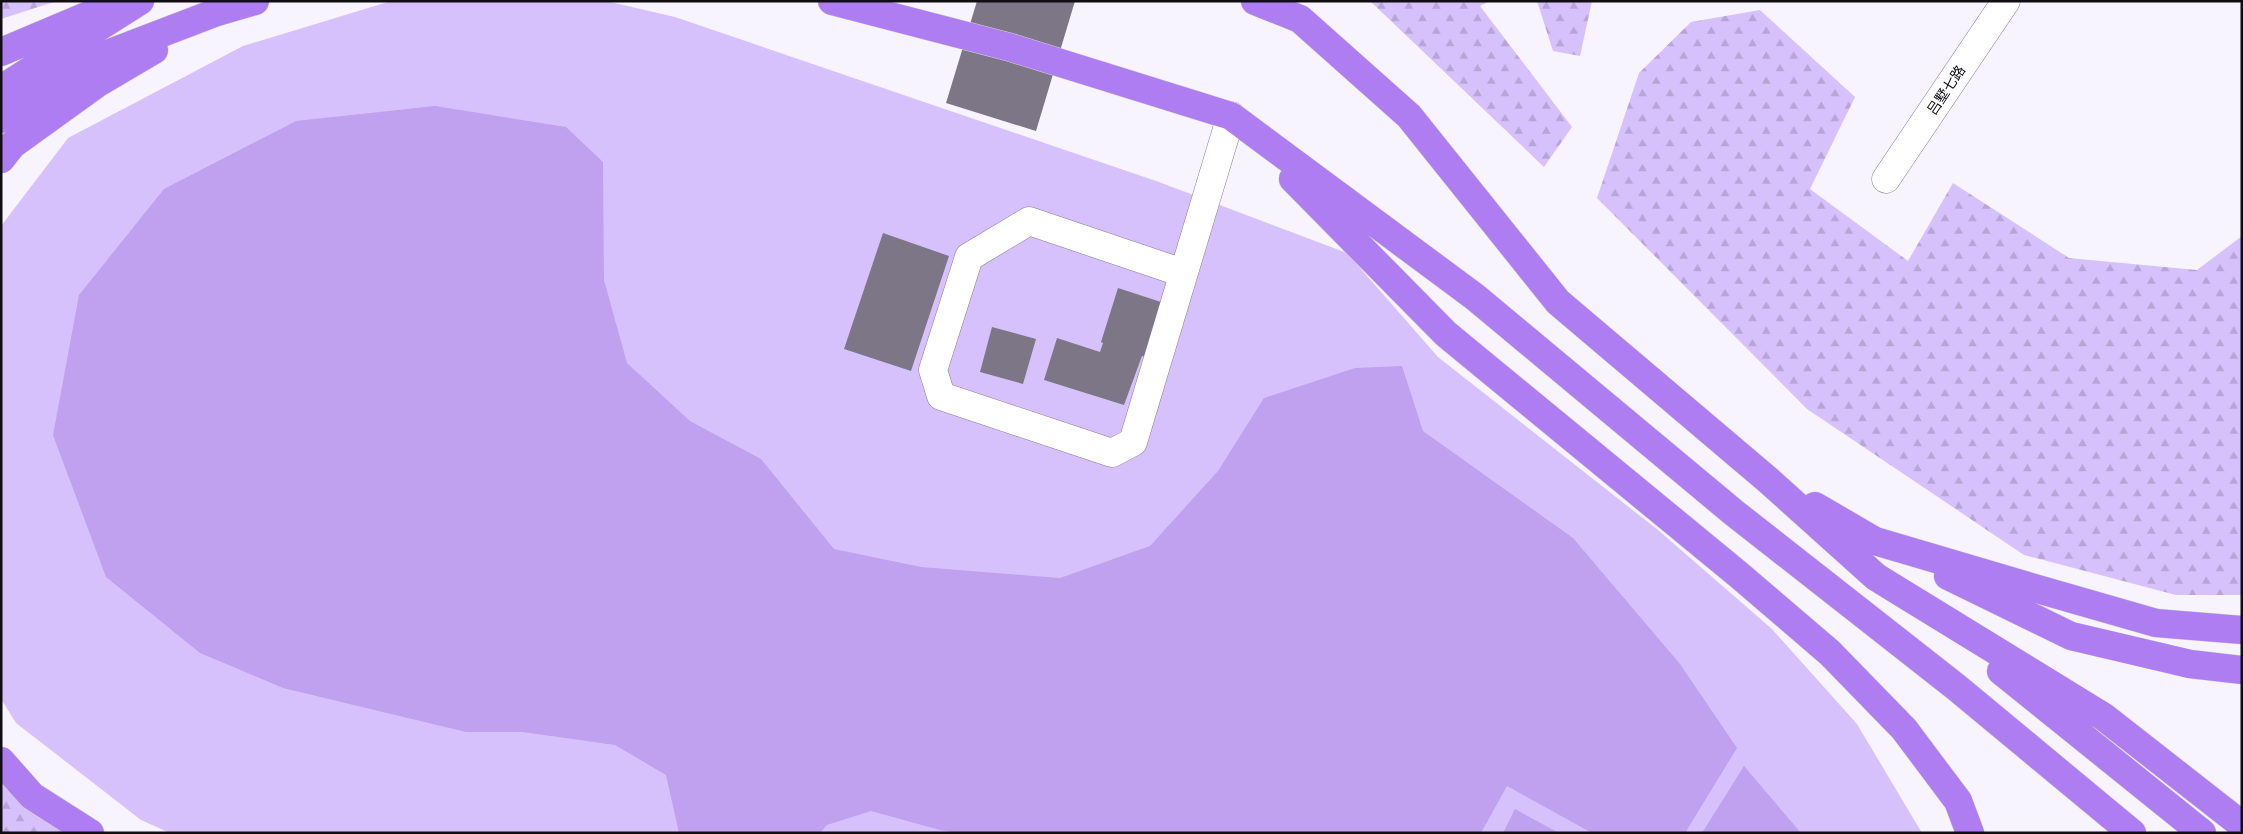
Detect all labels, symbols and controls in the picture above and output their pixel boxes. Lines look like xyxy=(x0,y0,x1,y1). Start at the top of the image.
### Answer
street label: 吕墅七路 xyxy=(1924,62,1968,118)

